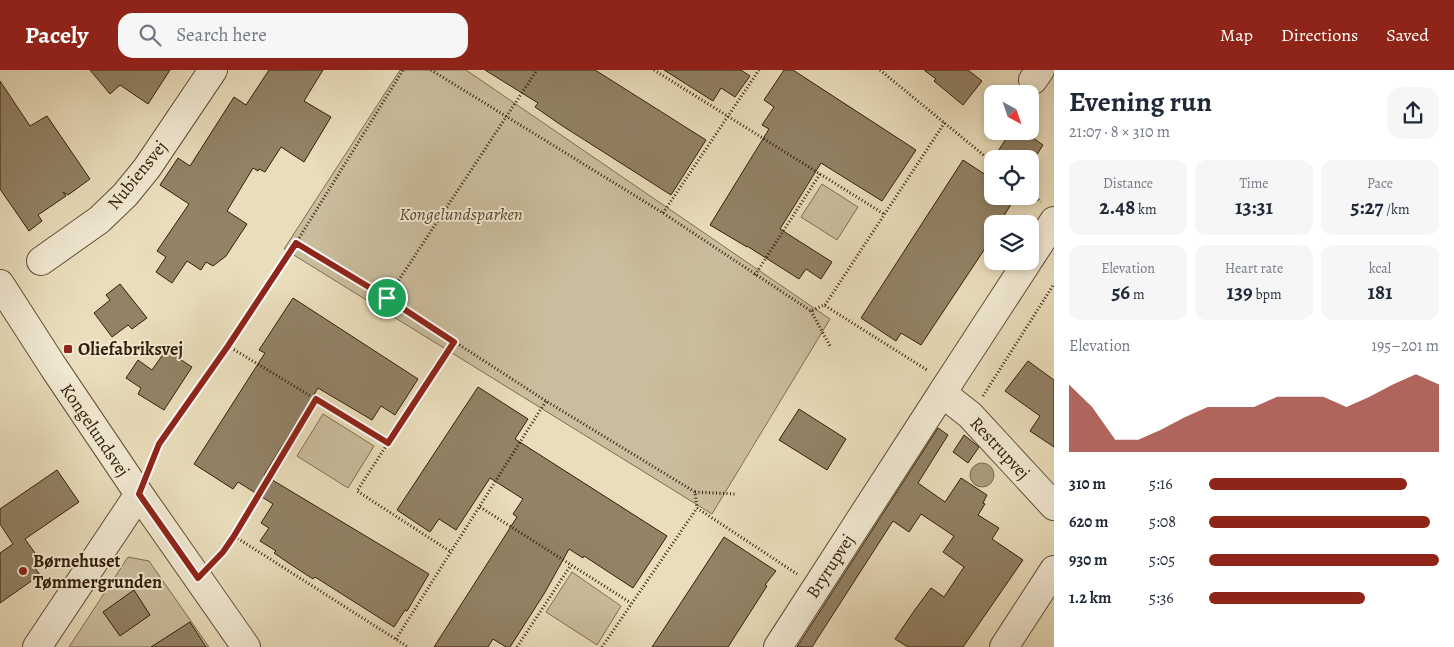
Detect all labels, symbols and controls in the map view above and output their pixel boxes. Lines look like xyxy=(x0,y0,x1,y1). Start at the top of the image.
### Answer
search box xyxy=(118,13,468,58)
text: Pacely xyxy=(25,19,88,51)
icon: search xyxy=(136,21,164,49)
text: Search here xyxy=(176,22,267,48)
text: Map xyxy=(1220,23,1253,47)
text: Directions xyxy=(1281,23,1358,47)
text: Saved xyxy=(1386,23,1429,47)
text: Evening run xyxy=(1069,83,1212,121)
north arrow xyxy=(984,85,1039,140)
map controls xyxy=(984,85,1039,270)
button: share xyxy=(1387,87,1439,139)
text: 21:07 · 8 × 310 m xyxy=(1069,121,1170,143)
street label: Nubiensvej xyxy=(102,135,172,215)
button: locate xyxy=(984,150,1039,205)
text: Distance xyxy=(1103,174,1153,193)
text: Time xyxy=(1239,174,1269,193)
text: Pace xyxy=(1367,174,1393,193)
text: 2.48 xyxy=(1099,193,1135,221)
text: 13:31 xyxy=(1235,193,1273,221)
text: 5:27 xyxy=(1350,193,1384,221)
text: km xyxy=(1135,200,1157,219)
text: /km xyxy=(1384,200,1410,219)
park label: Kongelundsparken xyxy=(399,202,523,226)
button: layers xyxy=(984,215,1039,270)
text: Elevation xyxy=(1101,259,1155,278)
text: Heart rate xyxy=(1225,259,1283,278)
text: kcal xyxy=(1369,259,1391,278)
pin xyxy=(366,277,408,319)
text: 56 xyxy=(1111,278,1130,306)
text: 139 xyxy=(1226,278,1253,306)
text: 181 xyxy=(1367,278,1393,306)
icon: arrive xyxy=(373,284,401,312)
text: m xyxy=(1130,285,1145,304)
text: bpm xyxy=(1253,285,1282,304)
text: Elevation xyxy=(1069,335,1130,357)
text: 195–201 m xyxy=(1372,335,1439,357)
place label: Oliefabriksvej xyxy=(78,337,183,361)
marker: Oliefabriksvej xyxy=(62,343,74,355)
street label: Kongelundsvej xyxy=(55,379,135,481)
street label: Restrupvej xyxy=(965,411,1035,485)
text: 310 m xyxy=(1069,473,1106,495)
text: 5:16 xyxy=(1149,473,1173,495)
text: 620 m xyxy=(1069,511,1108,533)
text: 5:08 xyxy=(1149,511,1176,533)
street label: Bryrupvej xyxy=(800,529,860,603)
place label: Børnehuset Tømmergrunden xyxy=(33,549,162,594)
text: 930 m xyxy=(1069,549,1108,571)
text: 5:05 xyxy=(1149,549,1175,571)
marker: Børnehuset Tømmergrunden xyxy=(17,565,29,577)
text: 1.2 km xyxy=(1069,587,1111,609)
text: 5:36 xyxy=(1149,587,1174,609)

